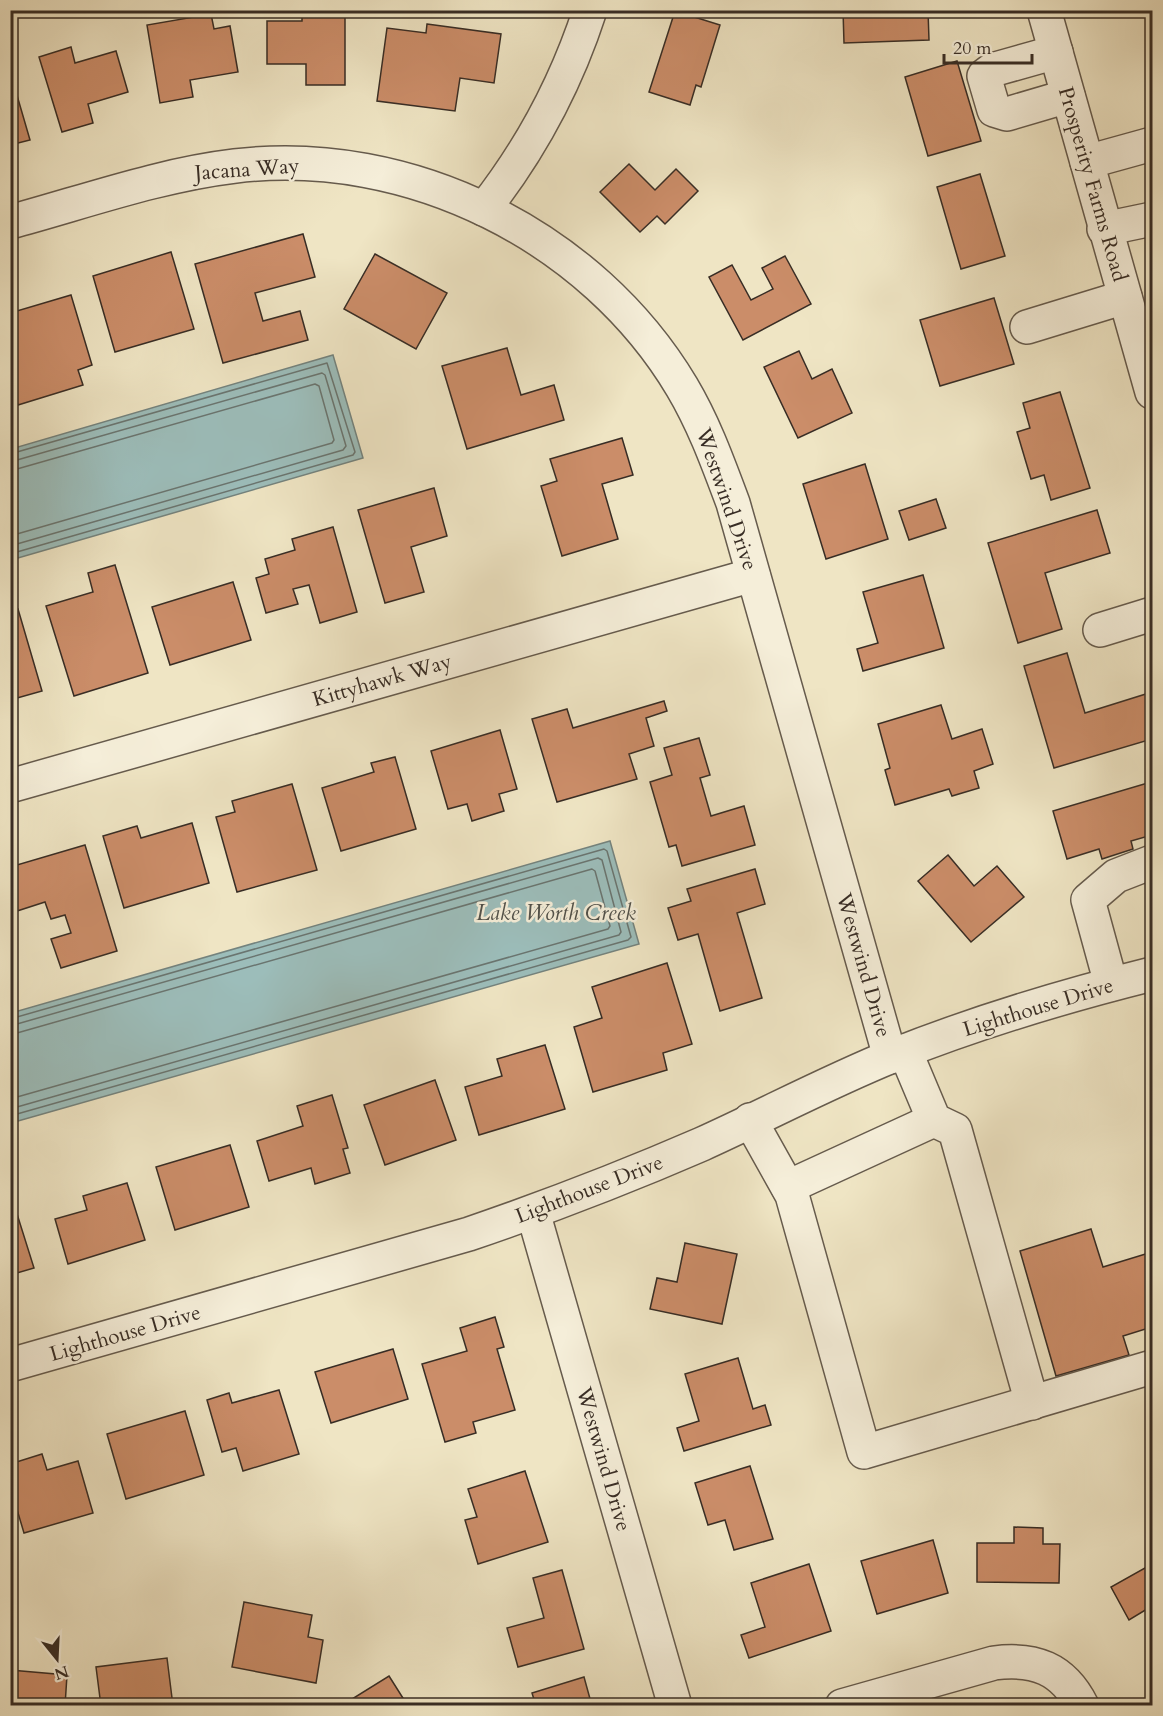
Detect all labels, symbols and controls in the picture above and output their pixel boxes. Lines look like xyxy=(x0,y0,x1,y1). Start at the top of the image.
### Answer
scale bar xyxy=(944,27,1032,65)
text: 20 m xyxy=(953,36,992,61)
street label: Prosperity Farms Road xyxy=(1051,83,1134,285)
street label: Jacana Way xyxy=(191,151,300,188)
street label: Westwind Drive xyxy=(688,423,764,574)
street label: Kittyhawk Way xyxy=(309,647,455,714)
street label: Westwind Drive xyxy=(829,889,898,1041)
water label: Lake Worth Creek xyxy=(476,898,636,928)
street label: Lighthouse Drive xyxy=(959,971,1117,1044)
street label: Lighthouse Drive xyxy=(511,1148,667,1231)
street label: Lighthouse Drive xyxy=(46,1298,204,1369)
street label: Westwind Drive xyxy=(569,1383,638,1535)
north arrow xyxy=(27,1629,87,1689)
text: N xyxy=(51,1660,71,1685)

